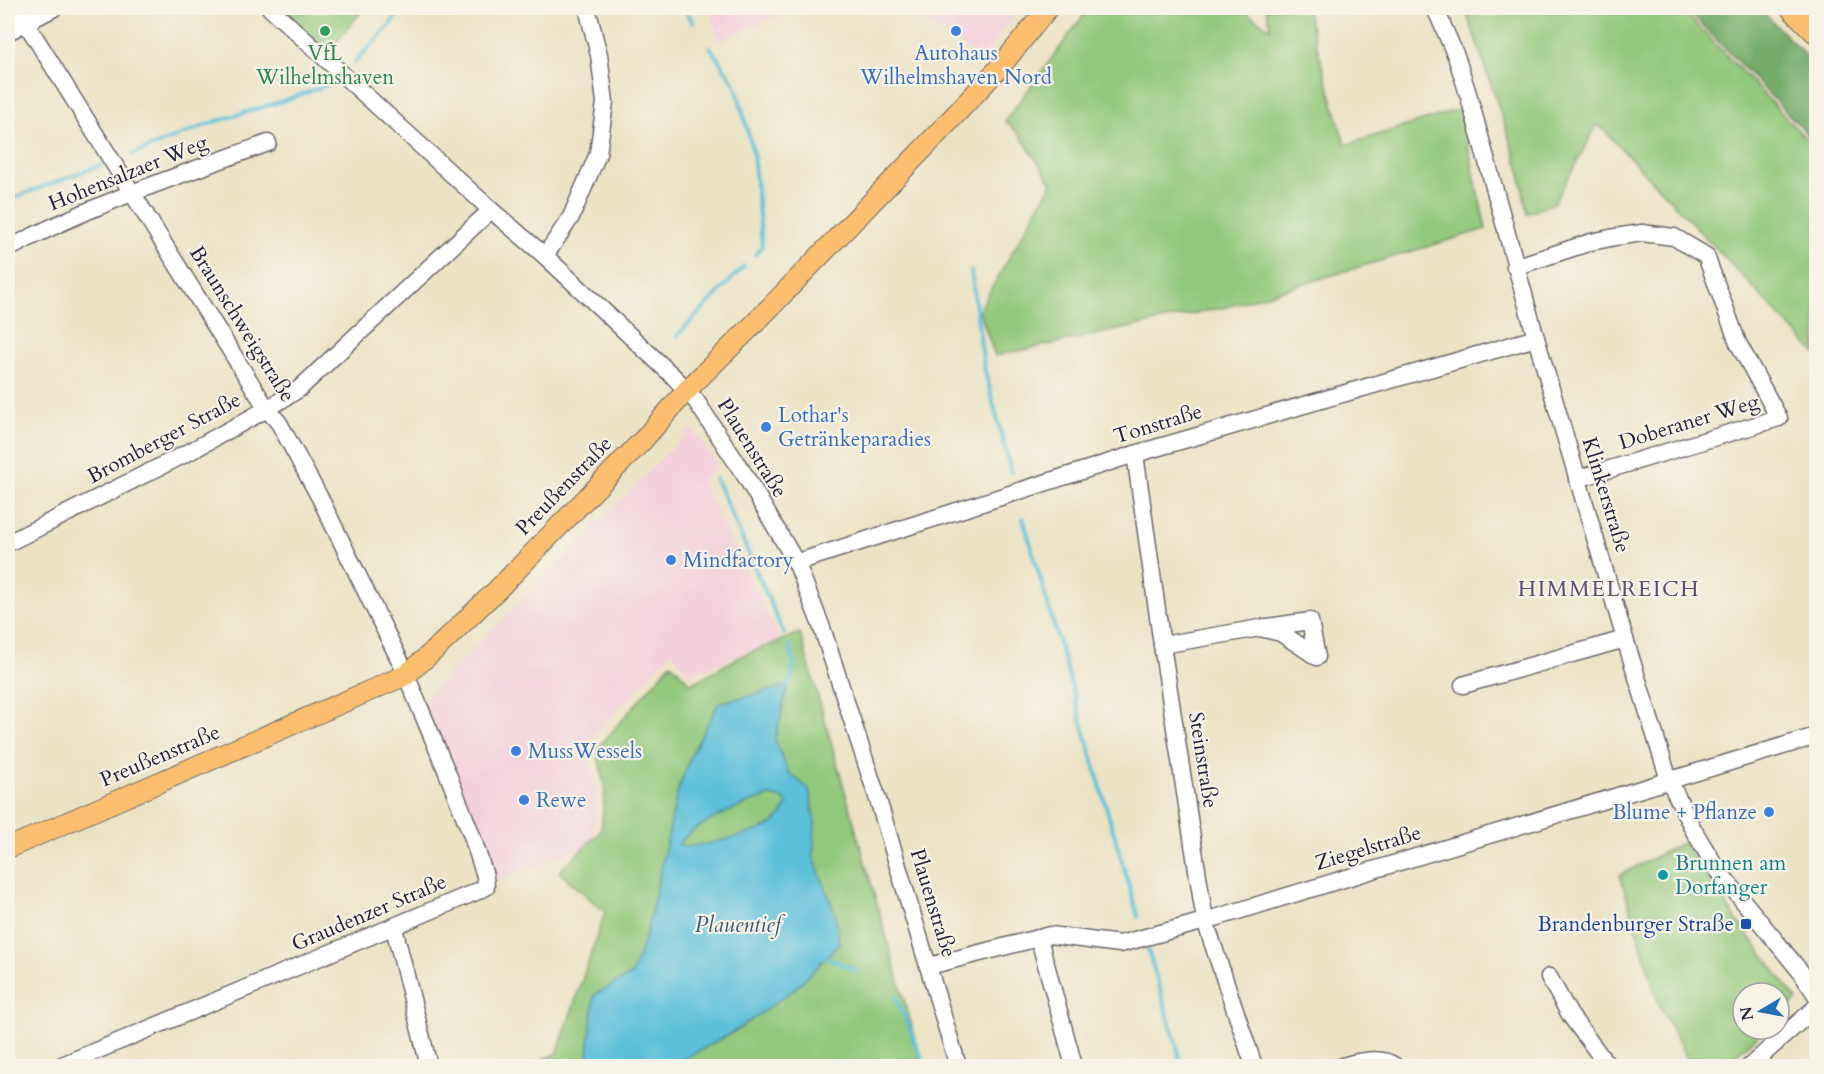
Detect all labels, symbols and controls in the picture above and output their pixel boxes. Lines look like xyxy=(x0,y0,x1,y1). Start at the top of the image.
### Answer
marker: VfL Wilhelmshaven xyxy=(318,24,332,38)
marker: Autohaus Wilhelmshaven Nord xyxy=(949,24,963,38)
place label: VfL Wilhelmshaven xyxy=(255,39,394,92)
place label: Autohaus Wilhelmshaven Nord xyxy=(859,39,1052,92)
street label: Hohensalzaer Weg xyxy=(44,128,212,218)
street label: Braunschweigstraße xyxy=(182,240,302,408)
street label: Bromberger Straße xyxy=(82,385,246,491)
street label: Doberaner Weg xyxy=(1615,387,1763,457)
street label: Plauenstraße xyxy=(710,393,794,503)
street label: Tonstraße xyxy=(1110,397,1206,451)
place label: Lothar's Getränkeparadies xyxy=(778,401,931,454)
marker: Lothar's Getränkeparadies xyxy=(759,420,773,434)
street label: Preußenstraße xyxy=(509,430,619,542)
street label: Klinkerstraße xyxy=(1575,434,1637,556)
place label: Mindfactory xyxy=(683,546,794,575)
marker: Mindfactory xyxy=(664,553,678,567)
district label: HIMMELREICH xyxy=(1518,574,1700,604)
street label: Steinstraße xyxy=(1181,710,1225,810)
street label: Preußenstraße xyxy=(96,718,224,794)
place label: MussWessels xyxy=(528,737,642,766)
marker: MussWessels xyxy=(509,744,523,758)
place label: Rewe xyxy=(536,786,586,815)
marker: Rewe xyxy=(517,793,531,807)
place label: Blume + Pflanze xyxy=(1612,798,1757,827)
marker: Blume + Pflanze xyxy=(1762,805,1776,819)
street label: Ziegelstraße xyxy=(1311,818,1425,878)
street label: Plauenstraße xyxy=(903,845,963,961)
place label: Brunnen am Dorfanger xyxy=(1675,849,1787,902)
street label: Graudenzer Straße xyxy=(287,867,451,959)
marker: Brunnen am Dorfanger xyxy=(1656,868,1670,882)
water label: Plauentief xyxy=(695,910,786,940)
place label: Brandenburger Straße xyxy=(1537,910,1734,939)
marker: Brandenburger Straße xyxy=(1739,917,1753,931)
north arrow xyxy=(1731,981,1791,1041)
text: N xyxy=(1735,1005,1759,1022)

